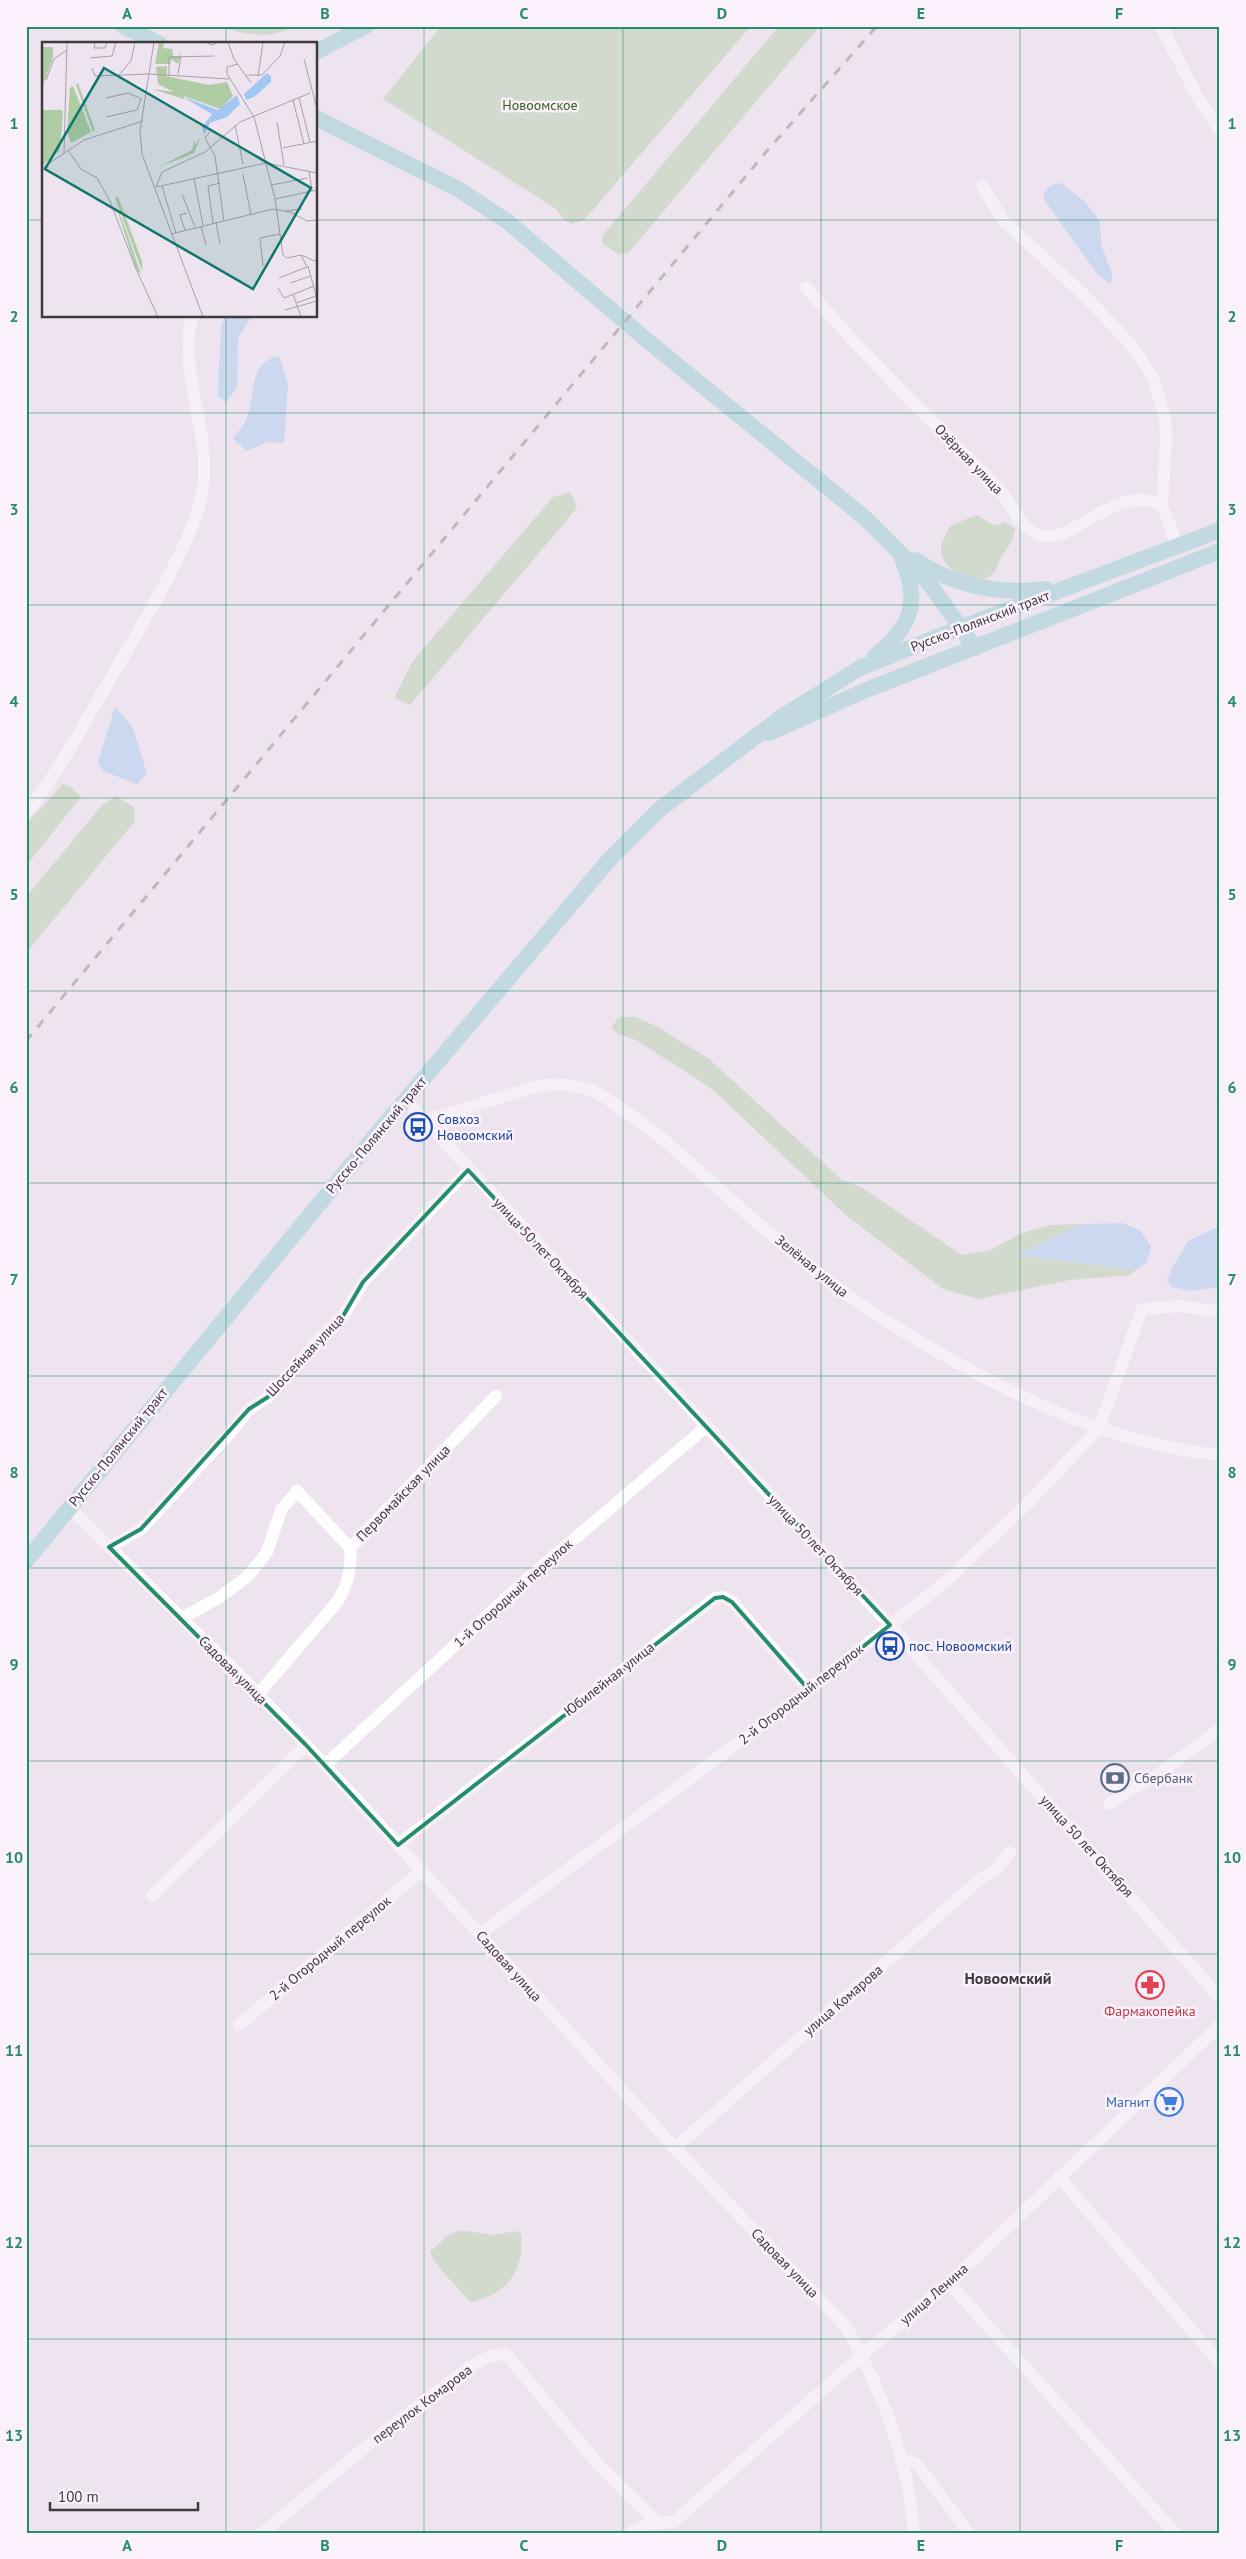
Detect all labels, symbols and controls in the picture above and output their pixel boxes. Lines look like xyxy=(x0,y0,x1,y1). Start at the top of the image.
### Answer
text: A xyxy=(122,3,132,23)
text: B xyxy=(320,3,330,23)
text: C xyxy=(520,3,529,23)
text: D xyxy=(717,3,727,23)
text: E xyxy=(917,3,925,23)
text: F xyxy=(1115,3,1123,23)
inset map xyxy=(42,42,318,318)
park label: Новоомское xyxy=(502,96,578,114)
text: 1 xyxy=(9,113,19,133)
text: 1 xyxy=(1227,113,1237,133)
text: 2 xyxy=(9,306,19,326)
text: 2 xyxy=(1227,306,1237,326)
street label: Озёрная улица xyxy=(931,420,1007,498)
text: 3 xyxy=(9,499,19,519)
text: 3 xyxy=(1227,499,1237,519)
street label: Русско-Полянский тракт xyxy=(908,586,1053,656)
text: 4 xyxy=(9,691,19,711)
text: 4 xyxy=(1227,691,1237,711)
text: 5 xyxy=(9,884,19,904)
text: 5 xyxy=(1227,884,1237,904)
street label: Русско-Полянский тракт xyxy=(322,1072,431,1197)
text: 6 xyxy=(9,1077,19,1097)
text: 6 xyxy=(1227,1077,1237,1097)
place label: Совхоз Новоомский xyxy=(437,1110,513,1144)
bus stop icon: Совхоз Новоомский xyxy=(403,1112,433,1142)
street label: улица 50 лет Октября xyxy=(490,1194,592,1302)
street label: Зелёная улица xyxy=(772,1231,852,1301)
text: 7 xyxy=(9,1269,19,1289)
text: 7 xyxy=(1227,1269,1237,1289)
street label: Шоссейная улица xyxy=(262,1310,348,1400)
street label: Русско-Полянский тракт xyxy=(65,1384,172,1510)
street label: Первомайская улица xyxy=(352,1441,454,1545)
text: 8 xyxy=(9,1462,19,1482)
text: 8 xyxy=(1227,1462,1237,1482)
street label: улица 50 лет Октября xyxy=(765,1491,867,1599)
street label: 1-й Огородный переулок xyxy=(450,1535,576,1651)
bus stop icon: пос. Новоомский xyxy=(875,1631,905,1661)
street label: Садовая улица xyxy=(195,1632,271,1708)
place label: пос. Новоомский xyxy=(909,1637,1012,1655)
street label: Юбилейная улица xyxy=(560,1638,658,1720)
street label: 2-й Огородный переулок xyxy=(735,1639,867,1748)
text: 9 xyxy=(9,1654,19,1674)
text: 9 xyxy=(1227,1654,1237,1674)
bank icon: Сбербанк xyxy=(1100,1763,1130,1793)
place label: Сбербанк xyxy=(1134,1769,1193,1787)
street label: улица 50 лет Октября xyxy=(1036,1791,1138,1901)
text: 10 xyxy=(5,1847,23,1867)
text: 10 xyxy=(1223,1847,1241,1867)
street label: 2-й Огородный переулок xyxy=(265,1892,395,2004)
street label: Садовая улица xyxy=(472,1927,546,2005)
street label: улица Комарова xyxy=(800,1961,886,2039)
district label: Новоомский xyxy=(964,1968,1052,1988)
pharmacy icon: Фармакопейка xyxy=(1135,1970,1165,2000)
place label: Фармакопейка xyxy=(1104,2002,1196,2020)
text: 11 xyxy=(5,2040,23,2060)
text: 11 xyxy=(1223,2040,1241,2060)
supermarket icon: Магнит xyxy=(1154,2087,1184,2117)
place label: Магнит xyxy=(1106,2093,1150,2111)
street label: Садовая улица xyxy=(747,2224,823,2302)
text: 12 xyxy=(5,2232,23,2252)
text: 12 xyxy=(1223,2232,1241,2252)
street label: улица Ленина xyxy=(896,2259,972,2329)
street label: переулок Комарова xyxy=(368,2361,476,2447)
text: 13 xyxy=(5,2425,23,2445)
text: 13 xyxy=(1223,2425,1241,2445)
scale bar xyxy=(50,2479,198,2511)
text: 100 m xyxy=(58,2487,99,2506)
text: A xyxy=(122,2535,132,2555)
text: B xyxy=(320,2535,330,2555)
text: C xyxy=(520,2535,529,2555)
text: D xyxy=(717,2535,727,2555)
text: E xyxy=(917,2535,925,2555)
text: F xyxy=(1115,2535,1123,2555)

